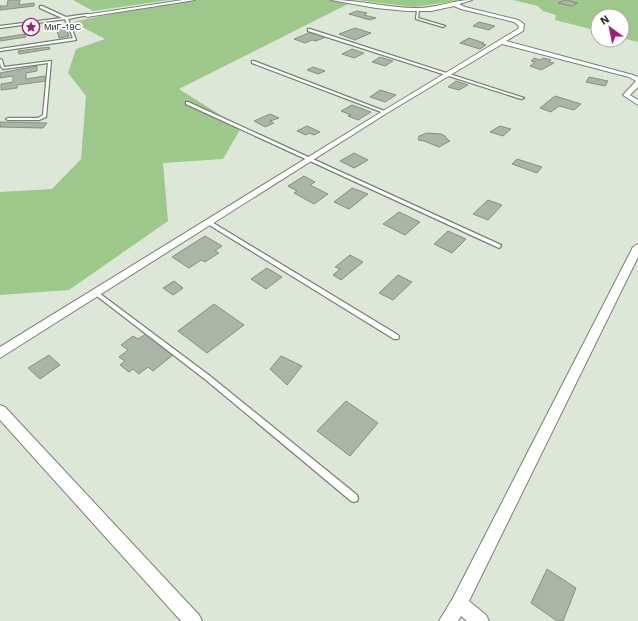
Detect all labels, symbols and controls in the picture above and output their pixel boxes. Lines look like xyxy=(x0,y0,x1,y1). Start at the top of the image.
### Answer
north arrow xyxy=(590,8,630,48)
text: N xyxy=(598,12,612,28)
place icon: МиГ-19С xyxy=(21,17,41,37)
place label: МиГ-19С xyxy=(44,22,82,32)

